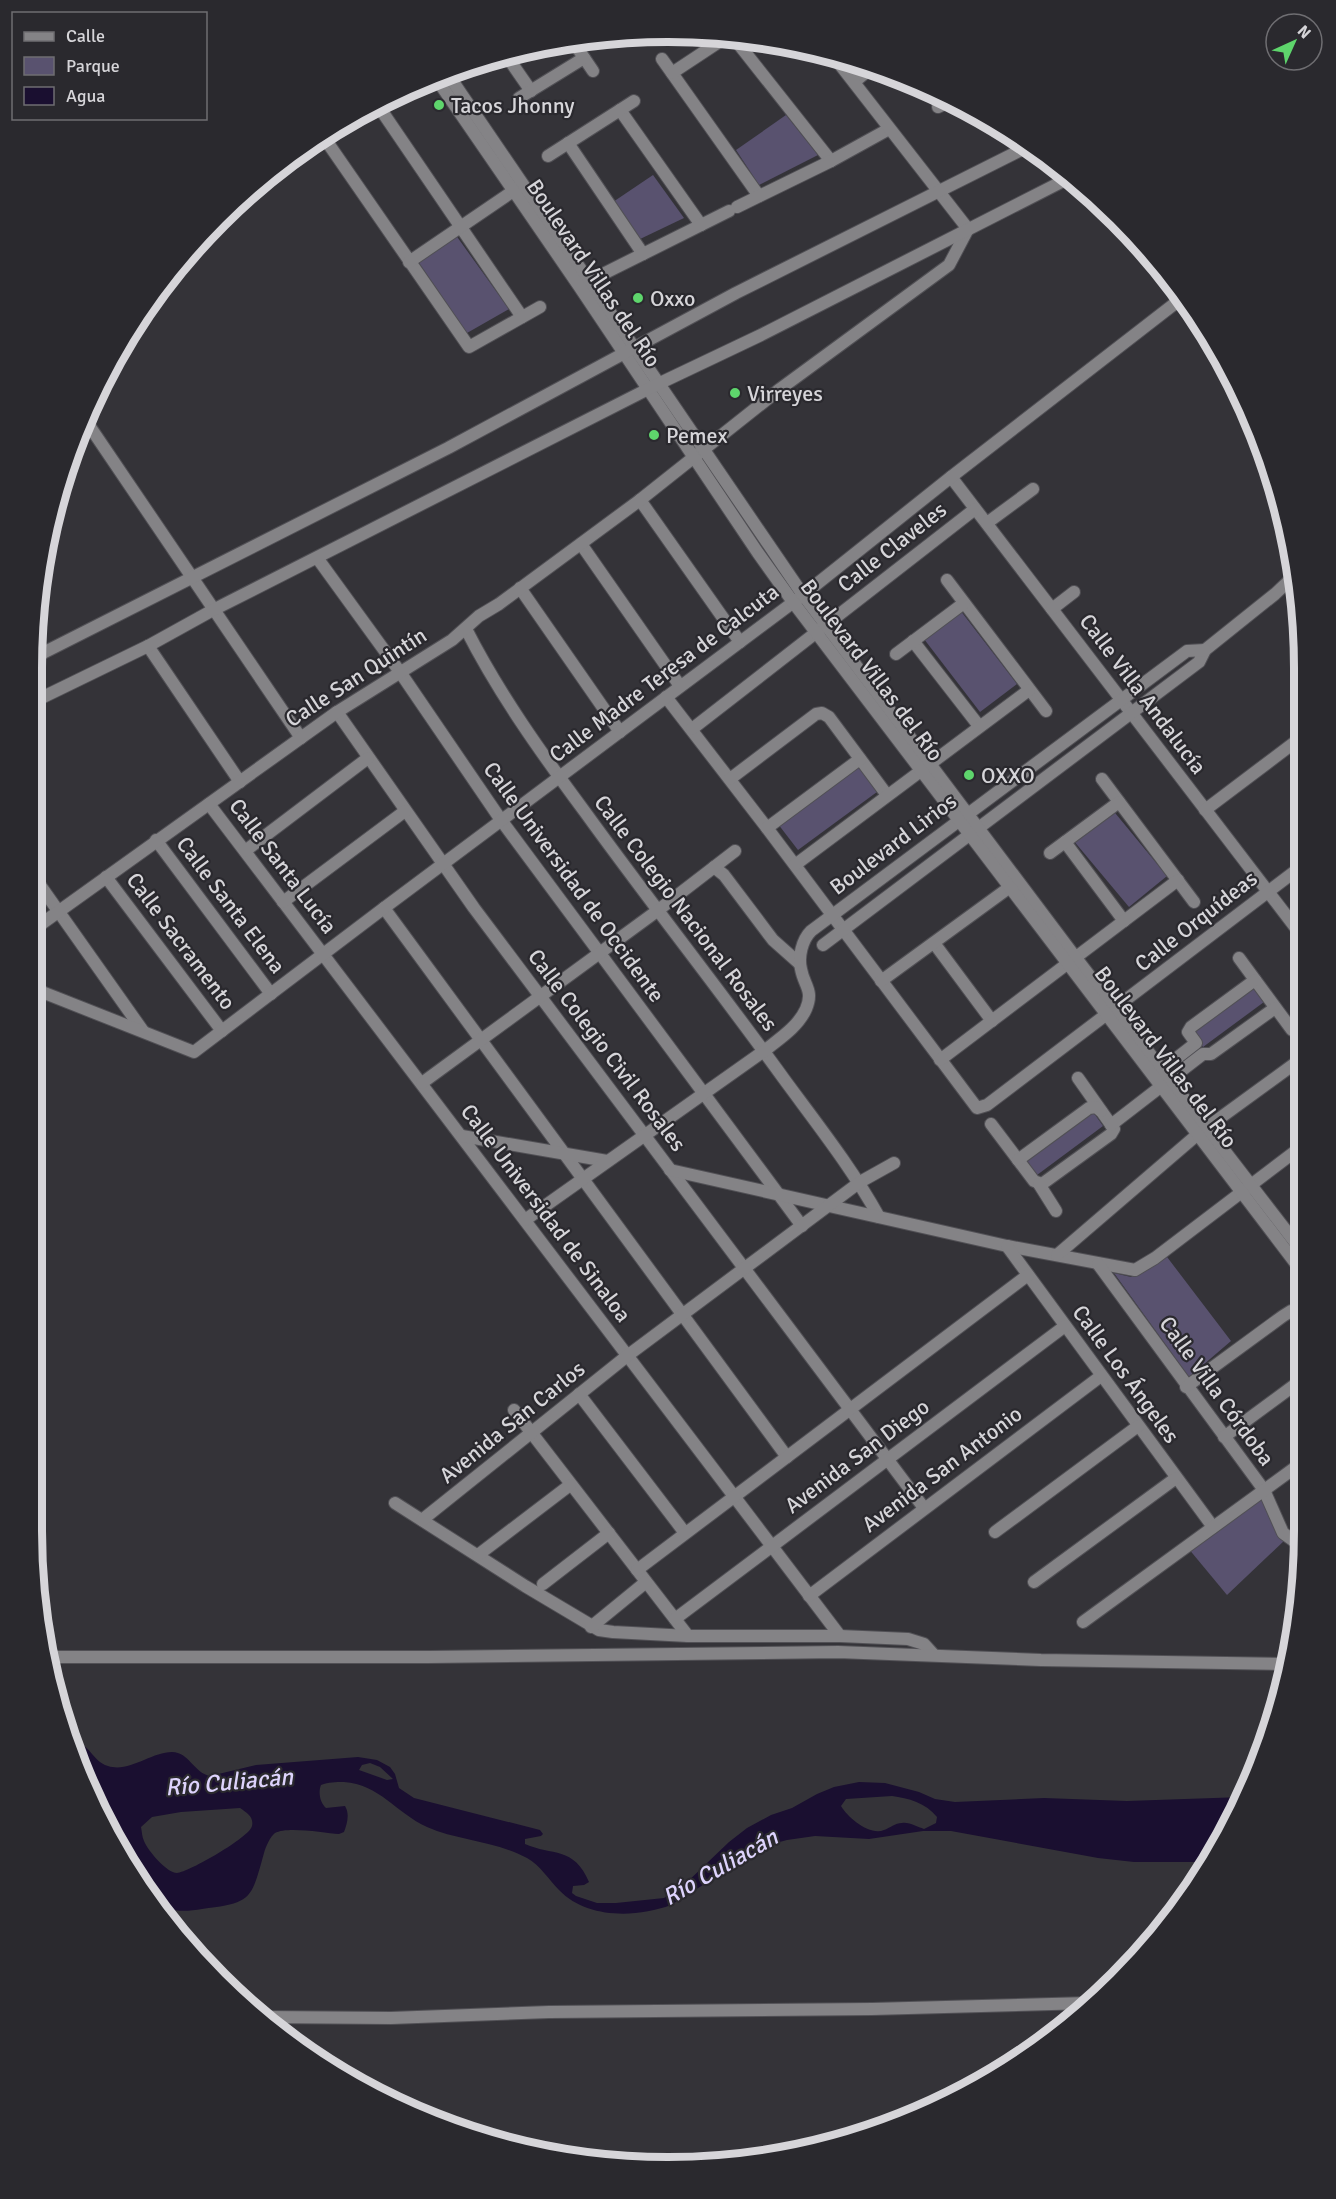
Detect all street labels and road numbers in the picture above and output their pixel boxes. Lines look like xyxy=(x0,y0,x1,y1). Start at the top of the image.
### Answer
street label: Boulevard Villas del Río xyxy=(521,174,667,372)
street label: Calle Claveles xyxy=(832,496,952,598)
street label: Boulevard Villas del Río xyxy=(795,574,949,766)
street label: Calle Madre Teresa de Calcuta xyxy=(544,578,784,768)
street label: Calle Villa Andalucía xyxy=(1074,608,1212,780)
street label: Calle San Quintín xyxy=(280,621,432,733)
street label: Calle Universidad de Occidente xyxy=(478,756,670,1008)
street label: Boulevard Lirios xyxy=(824,788,962,900)
street label: Calle Colegio Nacional Rosales xyxy=(588,790,784,1036)
street label: Calle Santa Lucía xyxy=(223,793,343,939)
street label: Calle Santa Elena xyxy=(171,831,291,979)
street label: Calle Orquídeas xyxy=(1129,865,1263,977)
street label: Calle Sacramento xyxy=(121,867,241,1015)
street label: Calle Colegio Civil Rosales xyxy=(522,944,692,1156)
street label: Boulevard Villas del Río xyxy=(1089,961,1243,1153)
street label: Calle Universidad de Sinaloa xyxy=(455,1098,637,1328)
street label: Calle Los Ángeles xyxy=(1067,1300,1185,1448)
street label: Calle Villa Córdoba xyxy=(1154,1311,1280,1471)
street label: Avenida San Carlos xyxy=(434,1355,590,1489)
street label: Avenida San Diego xyxy=(779,1393,935,1519)
street label: Avenida San Antonio xyxy=(857,1400,1027,1538)

